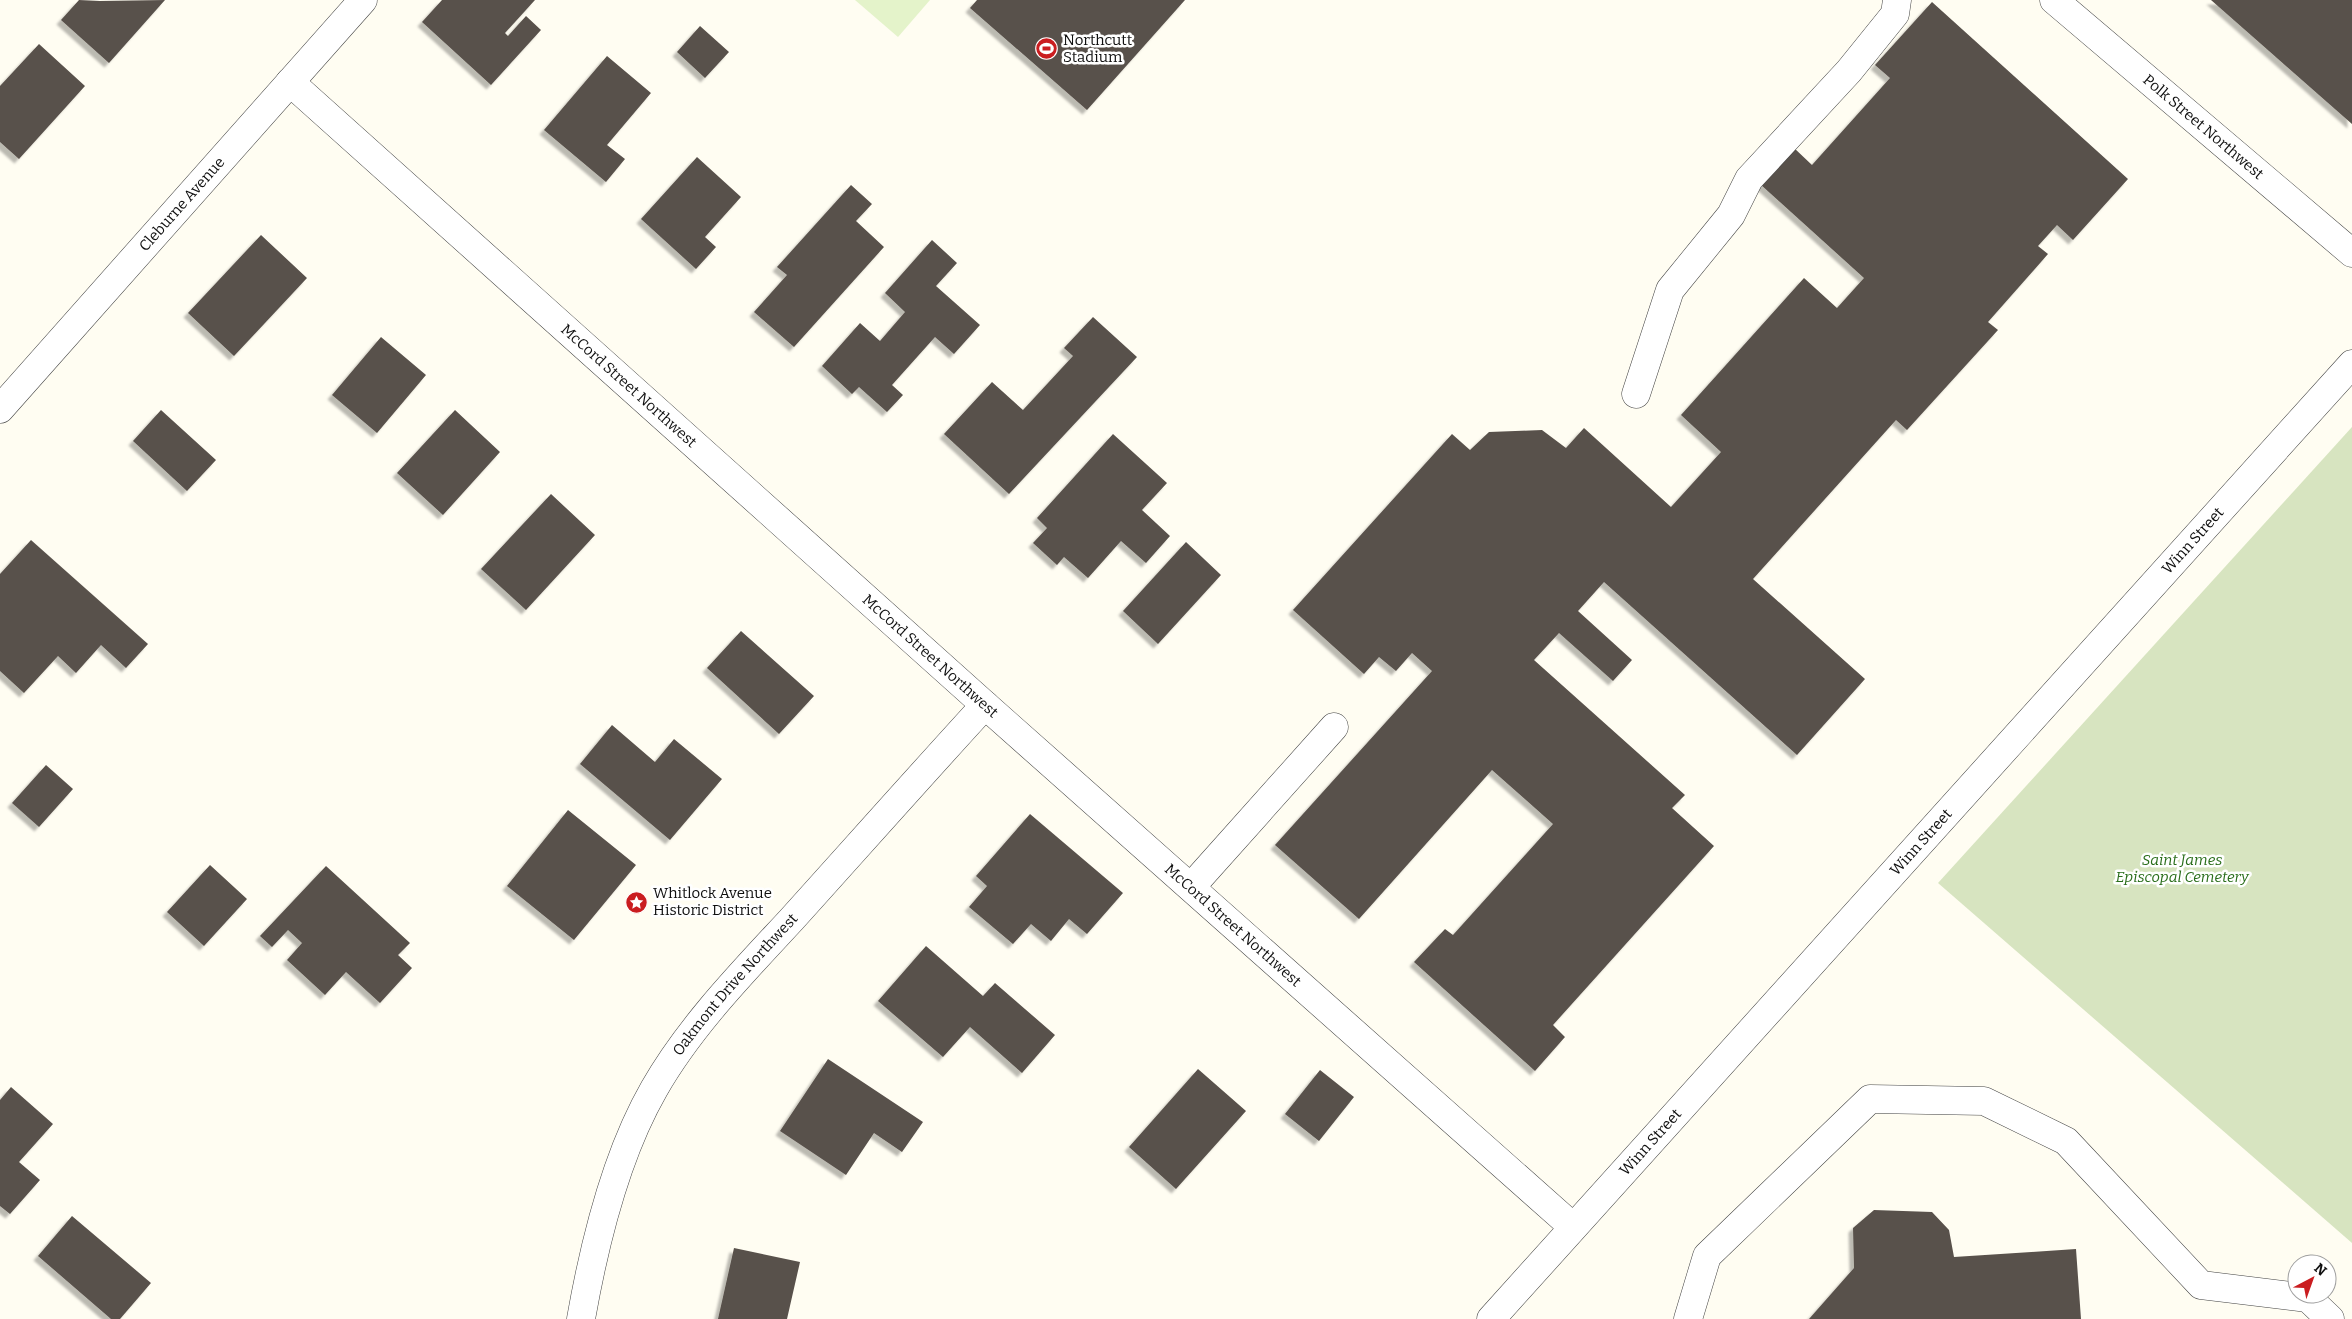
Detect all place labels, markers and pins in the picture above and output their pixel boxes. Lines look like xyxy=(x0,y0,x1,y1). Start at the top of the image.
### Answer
place label: Northcutt Stadium xyxy=(1063,31,1133,66)
sports icon: Northcutt Stadium xyxy=(1035,37,1059,61)
place label: Whitlock Avenue Historic District xyxy=(653,884,772,919)
place icon: Whitlock Avenue Historic District xyxy=(625,890,649,914)

